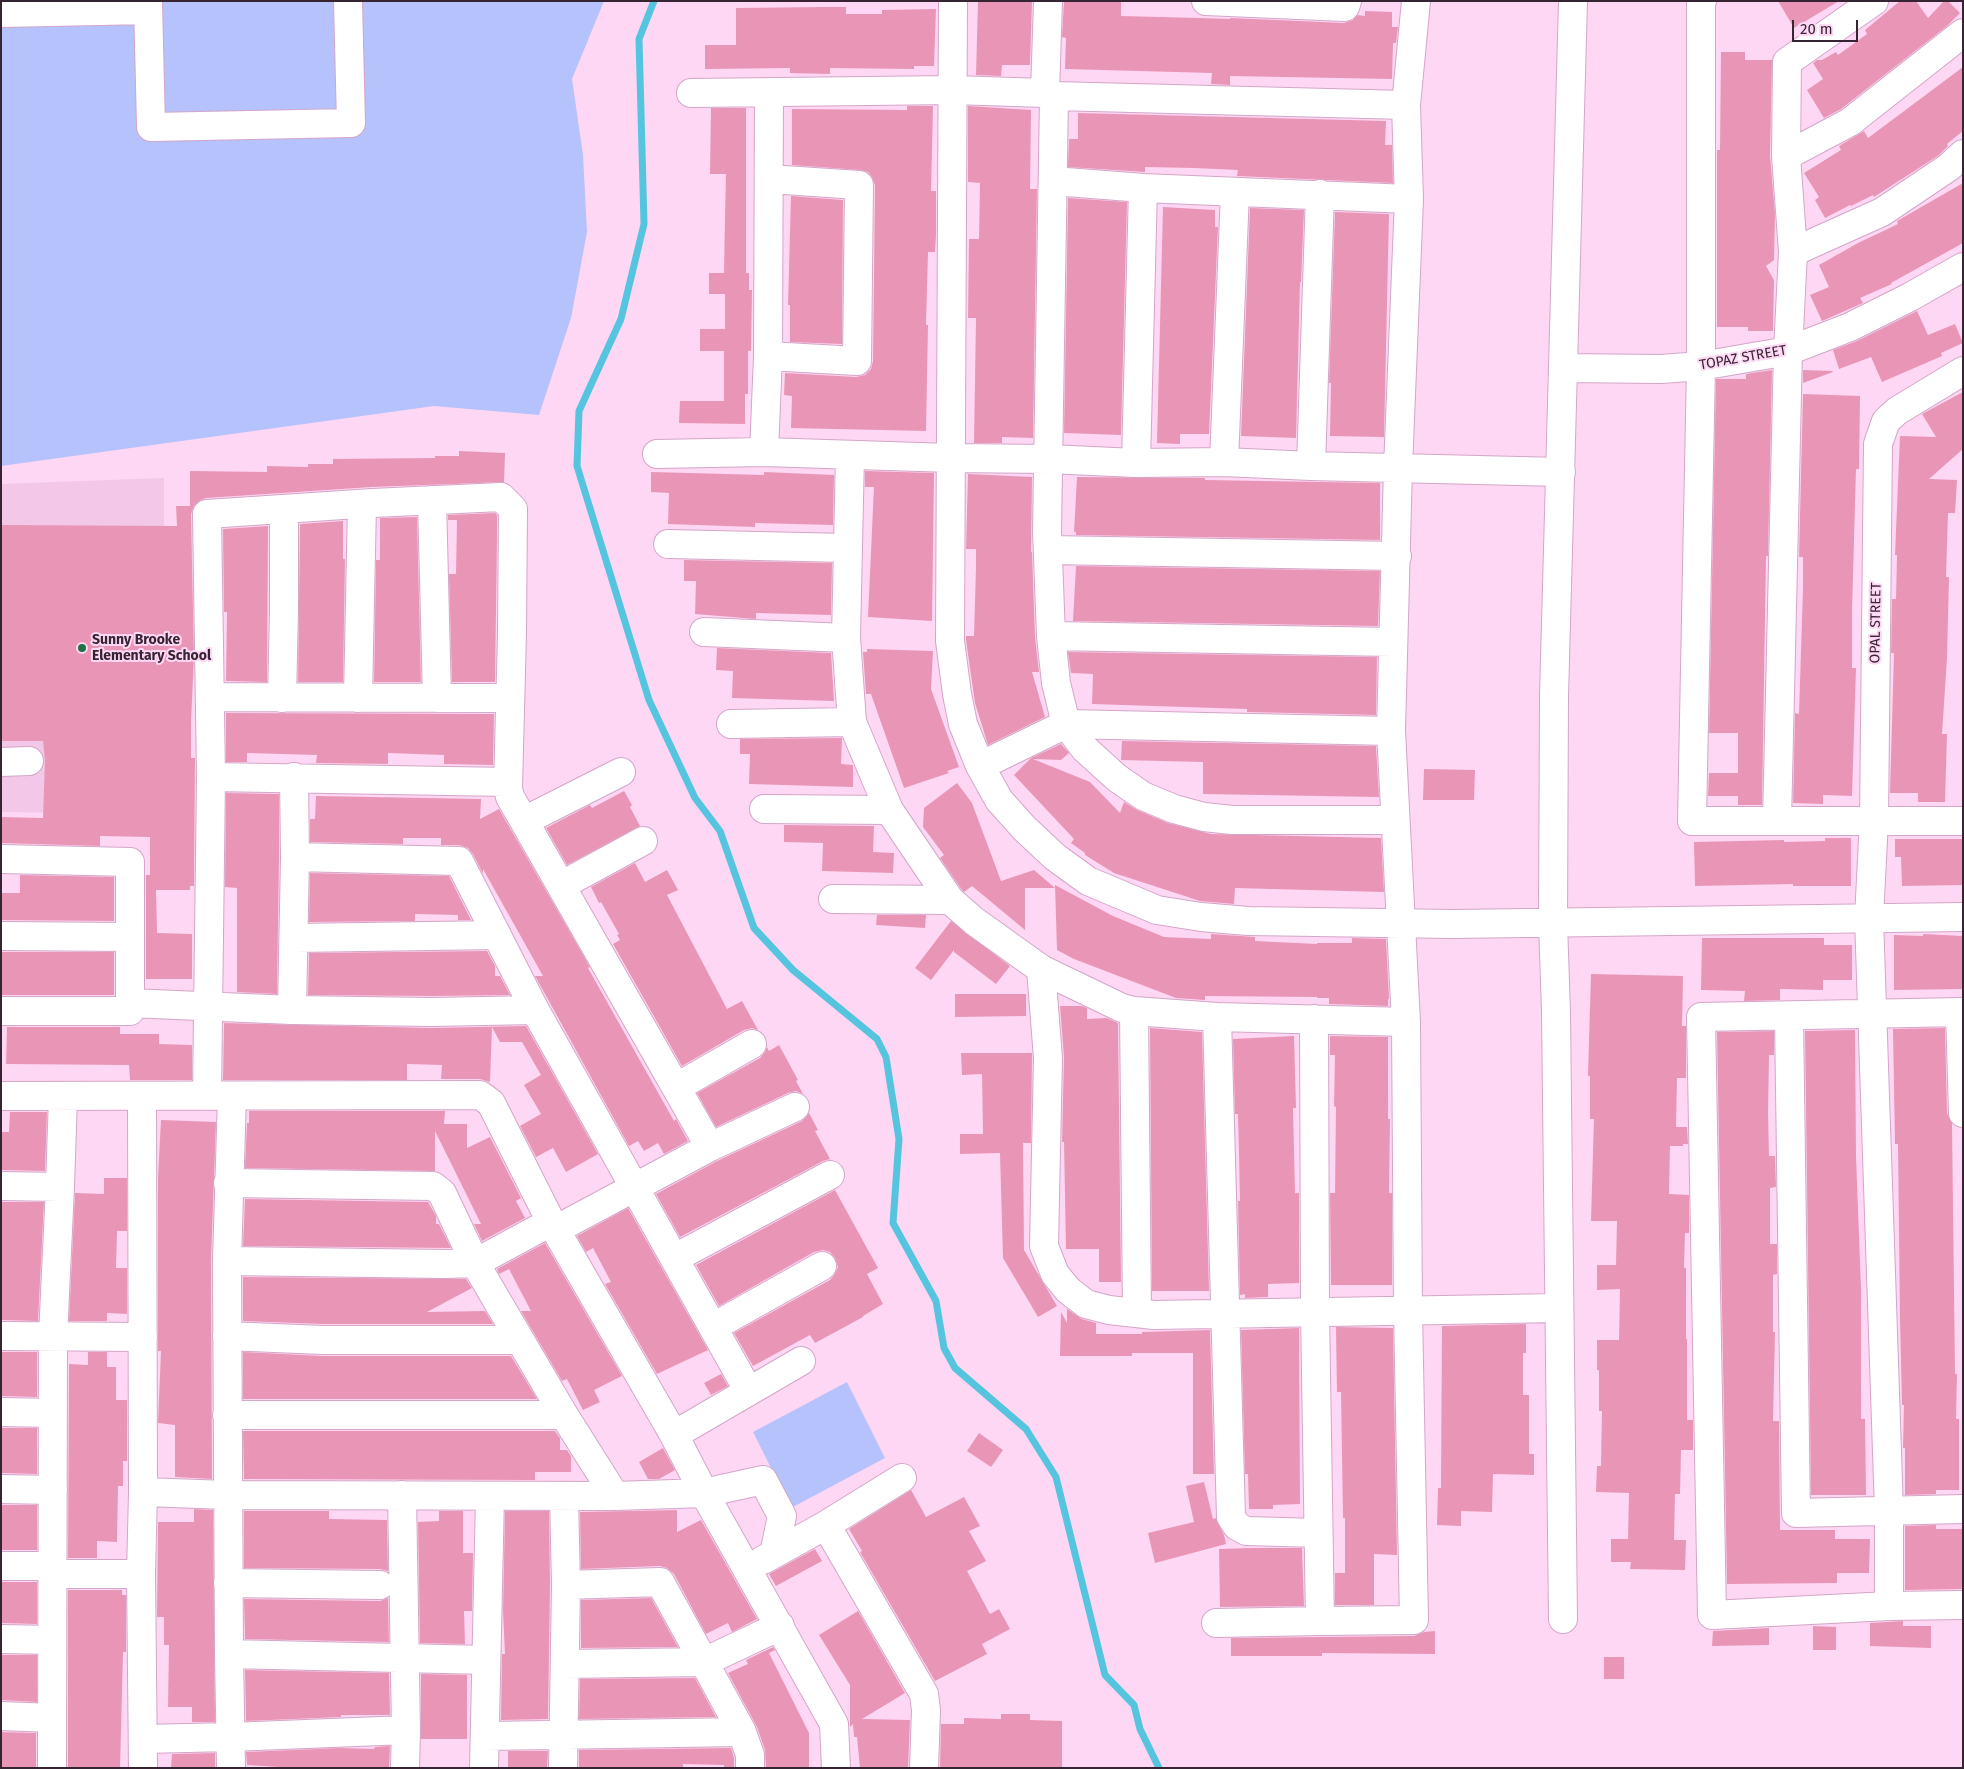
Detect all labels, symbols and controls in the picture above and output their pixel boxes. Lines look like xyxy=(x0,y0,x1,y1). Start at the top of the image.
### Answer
scale bar xyxy=(1794,10,1860,42)
text: 20 m xyxy=(1800,20,1833,38)
street label: TOPAZ STREET xyxy=(1698,342,1788,374)
street label: OPAL STREET xyxy=(1867,582,1885,664)
place label: Sunny Brooke Elementary School xyxy=(92,632,211,664)
marker: Sunny Brooke Elementary School xyxy=(76,642,88,654)

